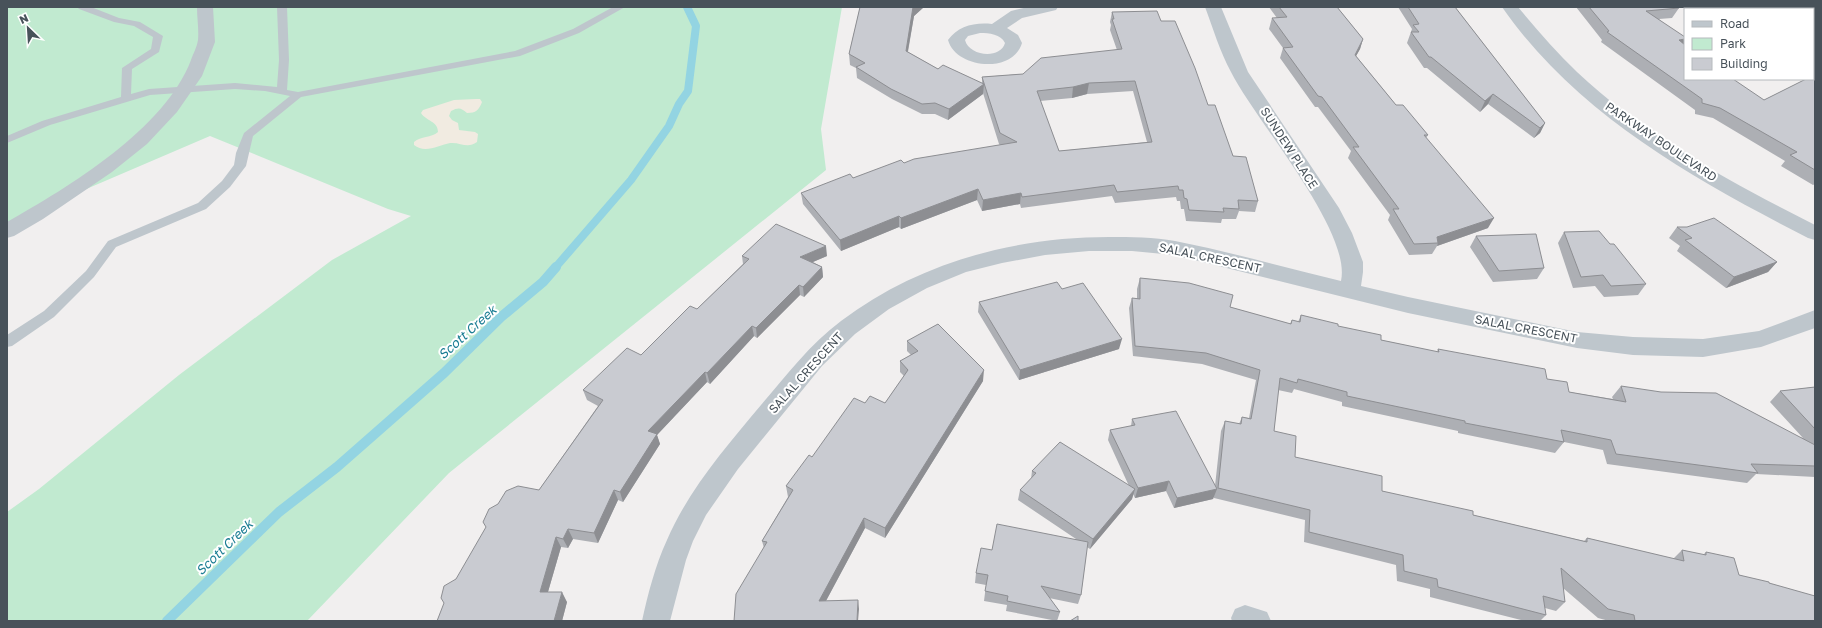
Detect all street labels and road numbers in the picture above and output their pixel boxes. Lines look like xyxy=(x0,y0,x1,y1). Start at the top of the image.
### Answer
street label: PARKWAY BOULEVARD xyxy=(1603,99,1720,185)
street label: SUNDEW PLACE xyxy=(1257,104,1321,191)
street label: SALAL CRESCENT xyxy=(1158,239,1263,276)
street label: SALAL CRESCENT xyxy=(1474,311,1579,346)
street label: SALAL CRESCENT xyxy=(765,329,846,416)

